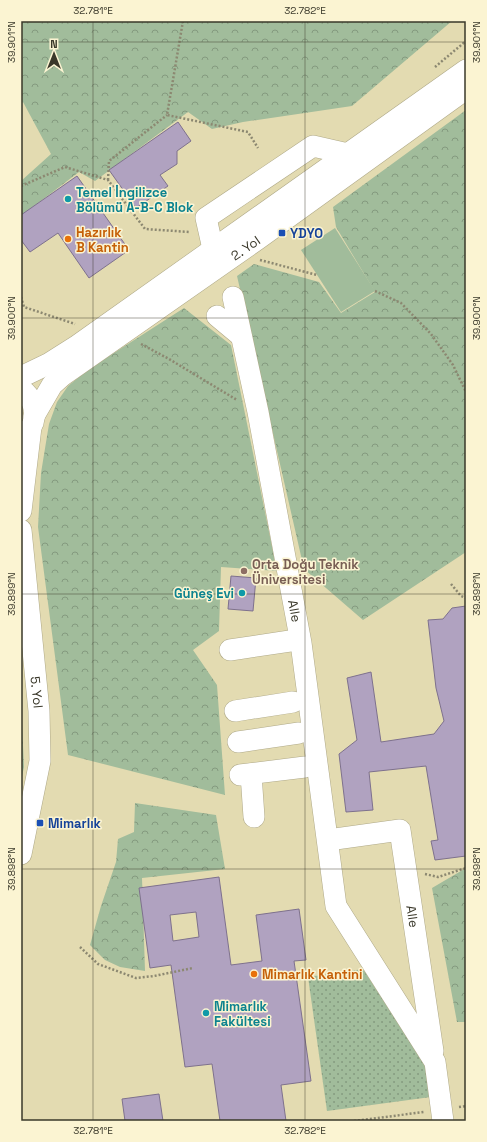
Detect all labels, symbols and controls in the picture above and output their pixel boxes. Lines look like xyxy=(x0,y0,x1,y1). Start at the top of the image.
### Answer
text: 32.781°E xyxy=(73,4,113,17)
text: 32.782°E xyxy=(284,4,326,17)
text: 39.901°N xyxy=(5,21,18,63)
text: 39.901°N xyxy=(470,21,483,63)
north arrow xyxy=(34,34,74,74)
text: N xyxy=(50,37,58,51)
place label: Temel İngilizce Bölümü A-B-C Blok xyxy=(76,184,194,216)
marker: Temel İngilizce Bölümü A-B-C Blok xyxy=(63,194,73,204)
place label: Hazırlık B Kantin xyxy=(76,224,129,256)
place label: YDYO xyxy=(290,225,323,242)
marker: YDYO xyxy=(277,228,287,238)
street label: 2. Yol xyxy=(227,232,263,264)
marker: Hazırlık B Kantin xyxy=(63,234,73,244)
text: 39.900°N xyxy=(5,296,18,340)
text: 39.900°N xyxy=(470,296,483,340)
place label: Orta Doğu Teknik Üniversitesi xyxy=(252,556,359,588)
marker: Orta Doğu Teknik Üniversitesi xyxy=(239,566,249,576)
text: 39.899°N xyxy=(5,572,18,616)
text: 39.899°N xyxy=(470,572,483,616)
place label: Güneş Evi xyxy=(174,585,234,602)
marker: Güneş Evi xyxy=(237,588,247,598)
street label: Alle xyxy=(285,598,305,623)
street label: 5. Yol xyxy=(27,675,47,709)
place label: Mimarlık xyxy=(48,815,102,832)
marker: Mimarlık xyxy=(35,818,45,828)
text: 39.898°N xyxy=(5,847,18,891)
text: 39.898°N xyxy=(470,847,483,891)
street label: Alle xyxy=(403,904,423,929)
place label: Mimarlık Kantini xyxy=(262,966,363,983)
marker: Mimarlık Kantini xyxy=(249,969,259,979)
place label: Mimarlık Fakültesi xyxy=(214,998,271,1030)
marker: Mimarlık Fakültesi xyxy=(201,1008,211,1018)
text: 32.781°E xyxy=(73,1124,113,1137)
text: 32.782°E xyxy=(284,1124,326,1137)

